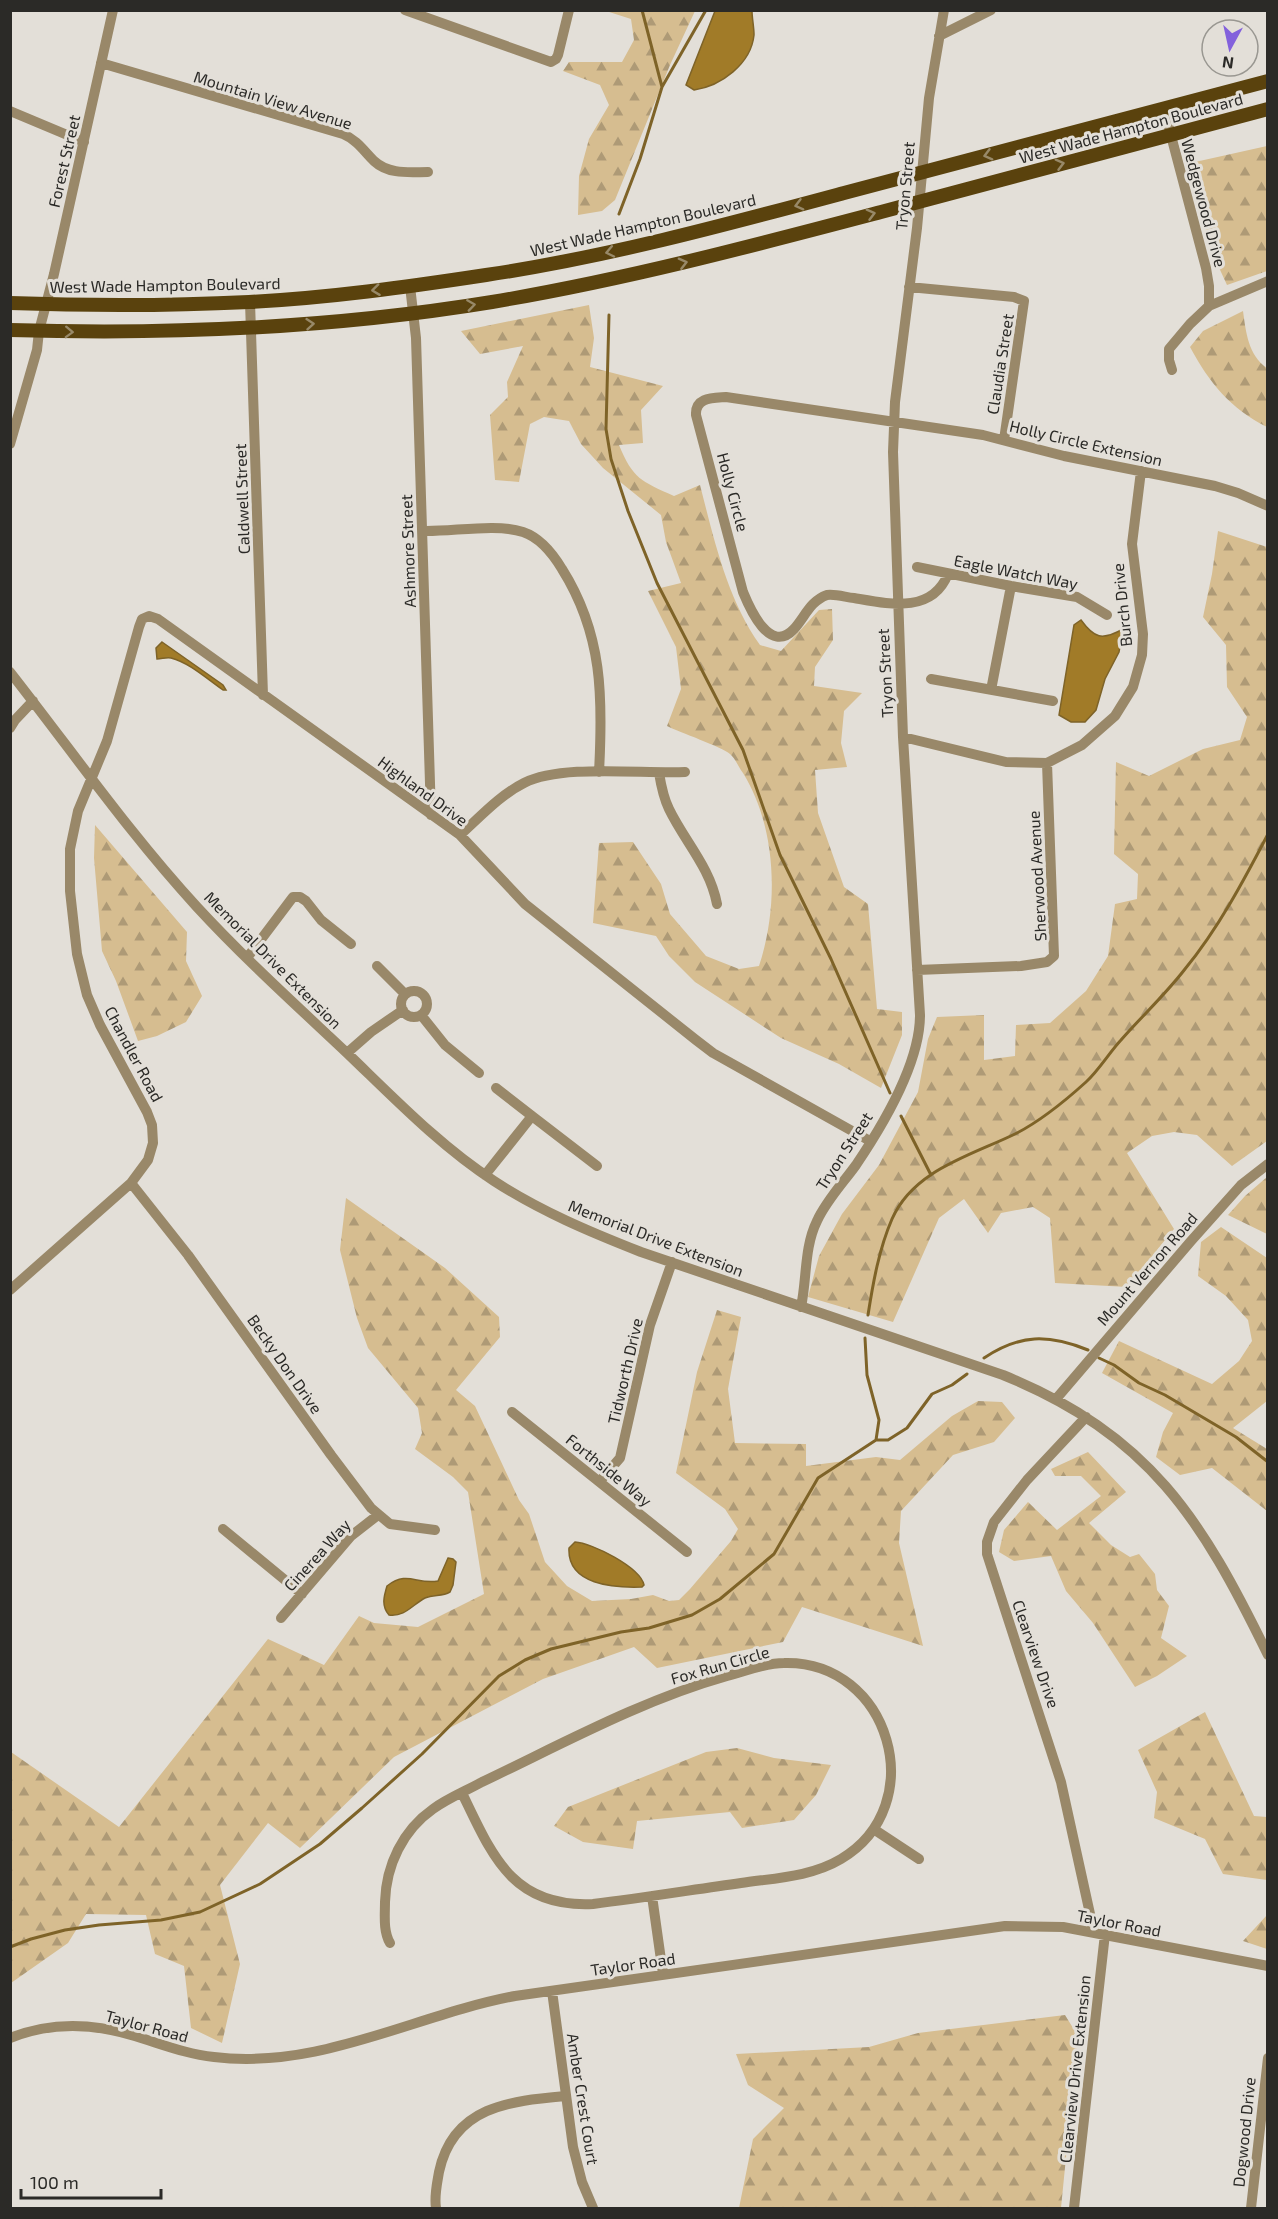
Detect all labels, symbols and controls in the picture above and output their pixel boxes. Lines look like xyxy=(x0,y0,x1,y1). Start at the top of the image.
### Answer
north arrow xyxy=(1200,18,1260,78)
text: N xyxy=(1221,53,1235,74)
street label: Mountain View Avenue xyxy=(192,66,355,133)
street label: West Wade Hampton Boulevard xyxy=(1017,88,1245,167)
street label: Forest Street xyxy=(44,113,83,209)
street label: Wedgewood Drive xyxy=(1178,137,1231,269)
street label: Tryon Street xyxy=(891,141,918,231)
one-way arrow xyxy=(983,148,993,161)
one-way arrow xyxy=(1054,159,1065,171)
street label: West Wade Hampton Boulevard xyxy=(528,189,758,260)
one-way arrow xyxy=(794,198,804,211)
one-way arrow xyxy=(866,209,876,222)
one-way arrow xyxy=(605,245,615,258)
one-way arrow xyxy=(678,258,688,271)
street label: West Wade Hampton Boulevard xyxy=(49,273,281,296)
one-way arrow xyxy=(372,283,381,296)
one-way arrow xyxy=(466,299,476,312)
street label: Claudia Street xyxy=(982,312,1017,416)
one-way arrow xyxy=(305,318,314,331)
one-way arrow xyxy=(64,326,73,338)
street label: Holly Circle Extension xyxy=(1008,416,1165,469)
street label: Caldwell Street xyxy=(230,443,253,555)
street label: Holly Circle xyxy=(714,450,753,533)
street label: Ashmore Street xyxy=(396,494,419,608)
street label: Eagle Watch Way xyxy=(952,550,1080,593)
street label: Burch Drive xyxy=(1108,562,1135,648)
street label: Tryon Street xyxy=(873,628,896,718)
street label: Highland Drive xyxy=(375,752,472,830)
street label: Sherwood Avenue xyxy=(1024,810,1049,942)
street label: Memorial Drive Extension xyxy=(201,887,346,1032)
street label: Chandler Road xyxy=(101,1003,168,1105)
street label: Tryon Street xyxy=(811,1108,876,1193)
street label: Memorial Drive Extension xyxy=(566,1195,747,1280)
street label: Mount Vernon Road xyxy=(1093,1208,1201,1329)
street label: Becky Don Drive xyxy=(244,1310,327,1417)
street label: Tidworth Drive xyxy=(603,1316,646,1426)
street label: Forthside Way xyxy=(563,1429,656,1510)
street label: Cinerea Way xyxy=(279,1514,354,1595)
street label: Clearview Drive xyxy=(1009,1597,1064,1710)
street label: Fox Run Circle xyxy=(668,1641,771,1688)
street label: Taylor Road xyxy=(1075,1905,1163,1940)
street label: Taylor Road xyxy=(589,1948,677,1979)
street label: Clearview Drive Extension xyxy=(1055,1974,1094,2164)
street label: Taylor Road xyxy=(103,2005,191,2046)
street label: Amber Crest Court xyxy=(564,2032,603,2166)
street label: Dogwood Drive xyxy=(1228,2076,1259,2188)
scale bar xyxy=(21,2162,160,2200)
text: 100 m xyxy=(30,2171,79,2193)

